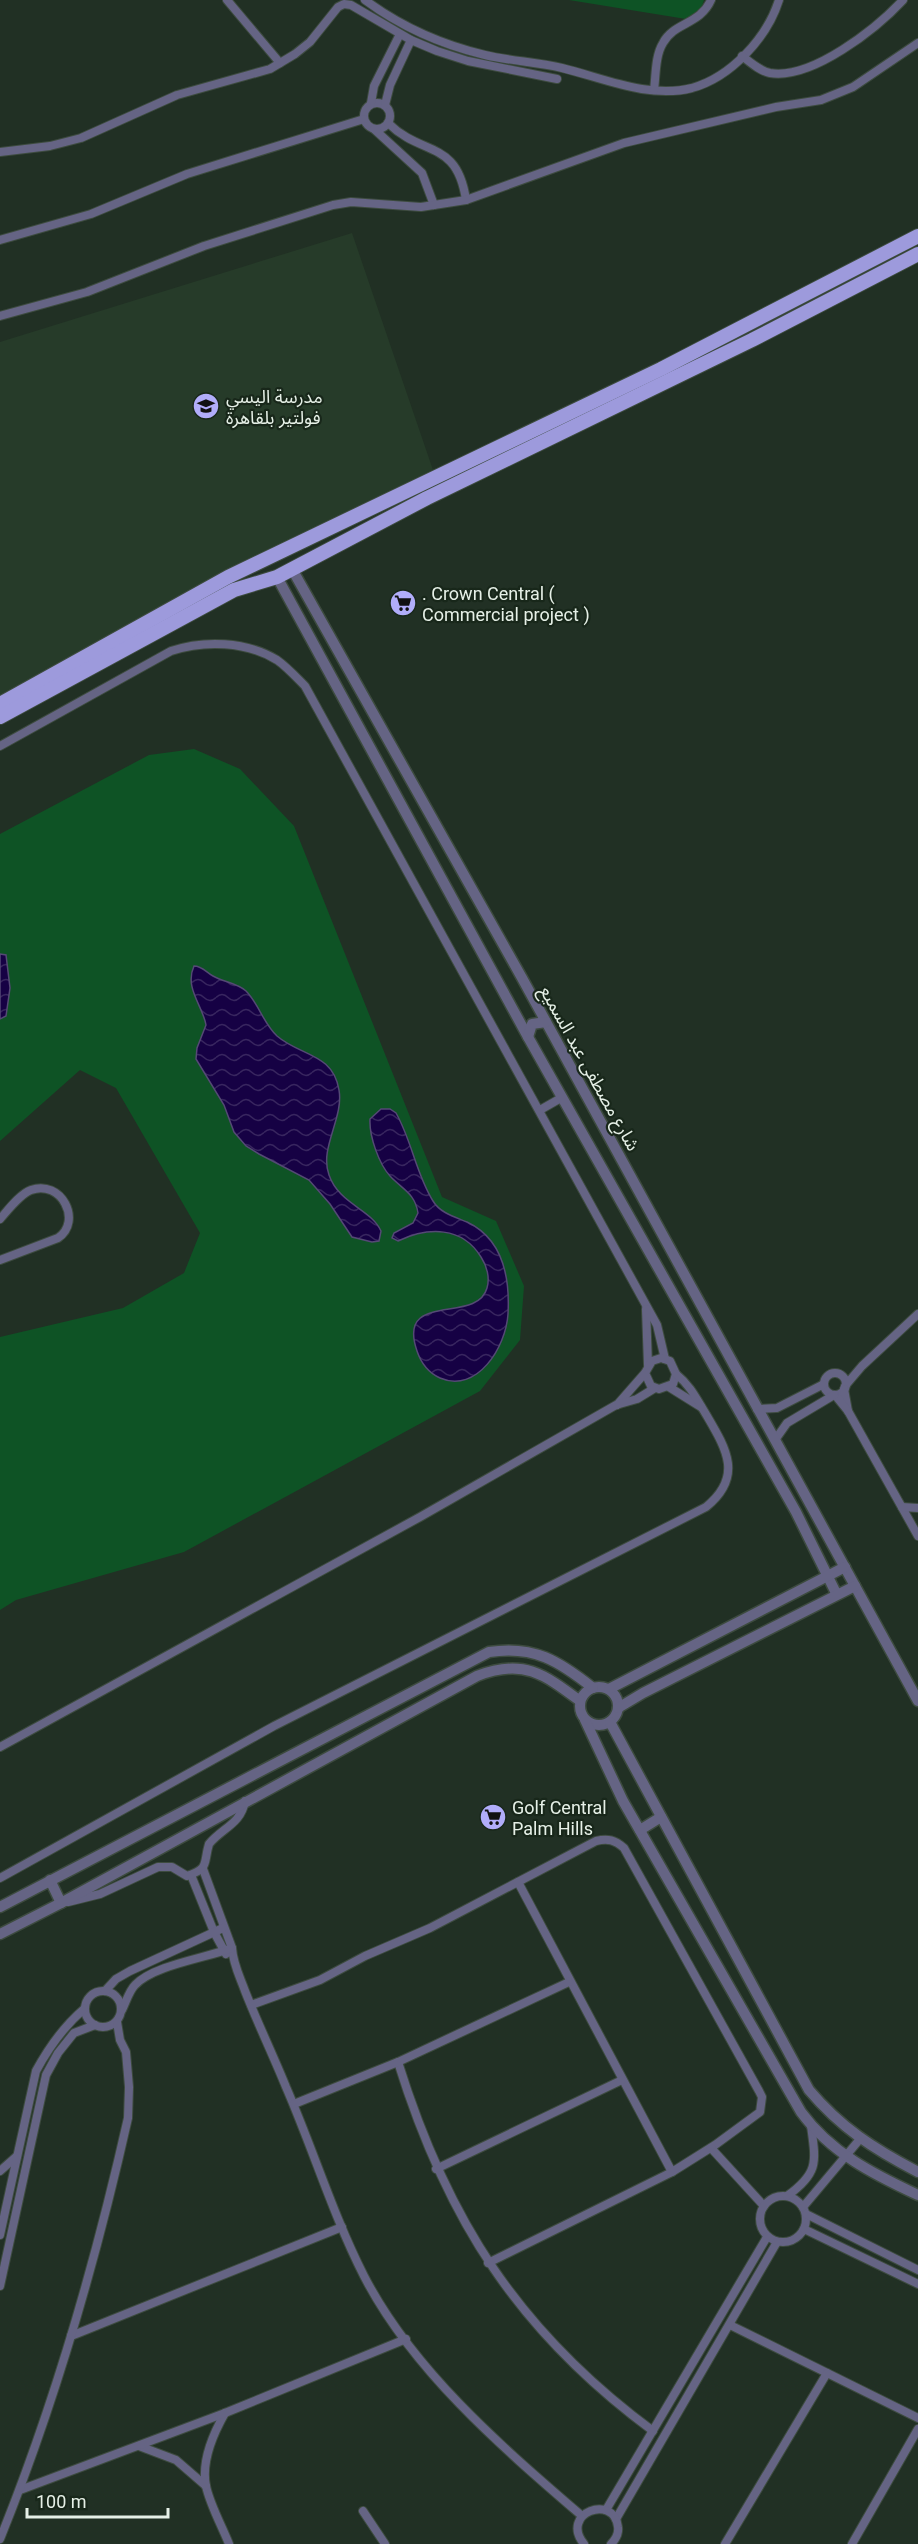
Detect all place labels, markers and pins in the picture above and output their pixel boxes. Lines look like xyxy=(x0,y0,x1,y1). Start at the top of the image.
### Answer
place label: مدرسة اليسي فولتير بلقاهرة xyxy=(226,386,323,429)
school or university icon: مدرسة اليسي فولتير بلقاهرة xyxy=(191,391,221,421)
place label: . Crown Central ( Commercial project ) xyxy=(422,583,590,626)
supermarket icon: . Crown Central ( Commercial project ) xyxy=(388,588,418,618)
place label: Golf Central Palm Hills xyxy=(512,1797,607,1839)
supermarket icon: Golf Central Palm Hills xyxy=(478,1802,508,1832)

